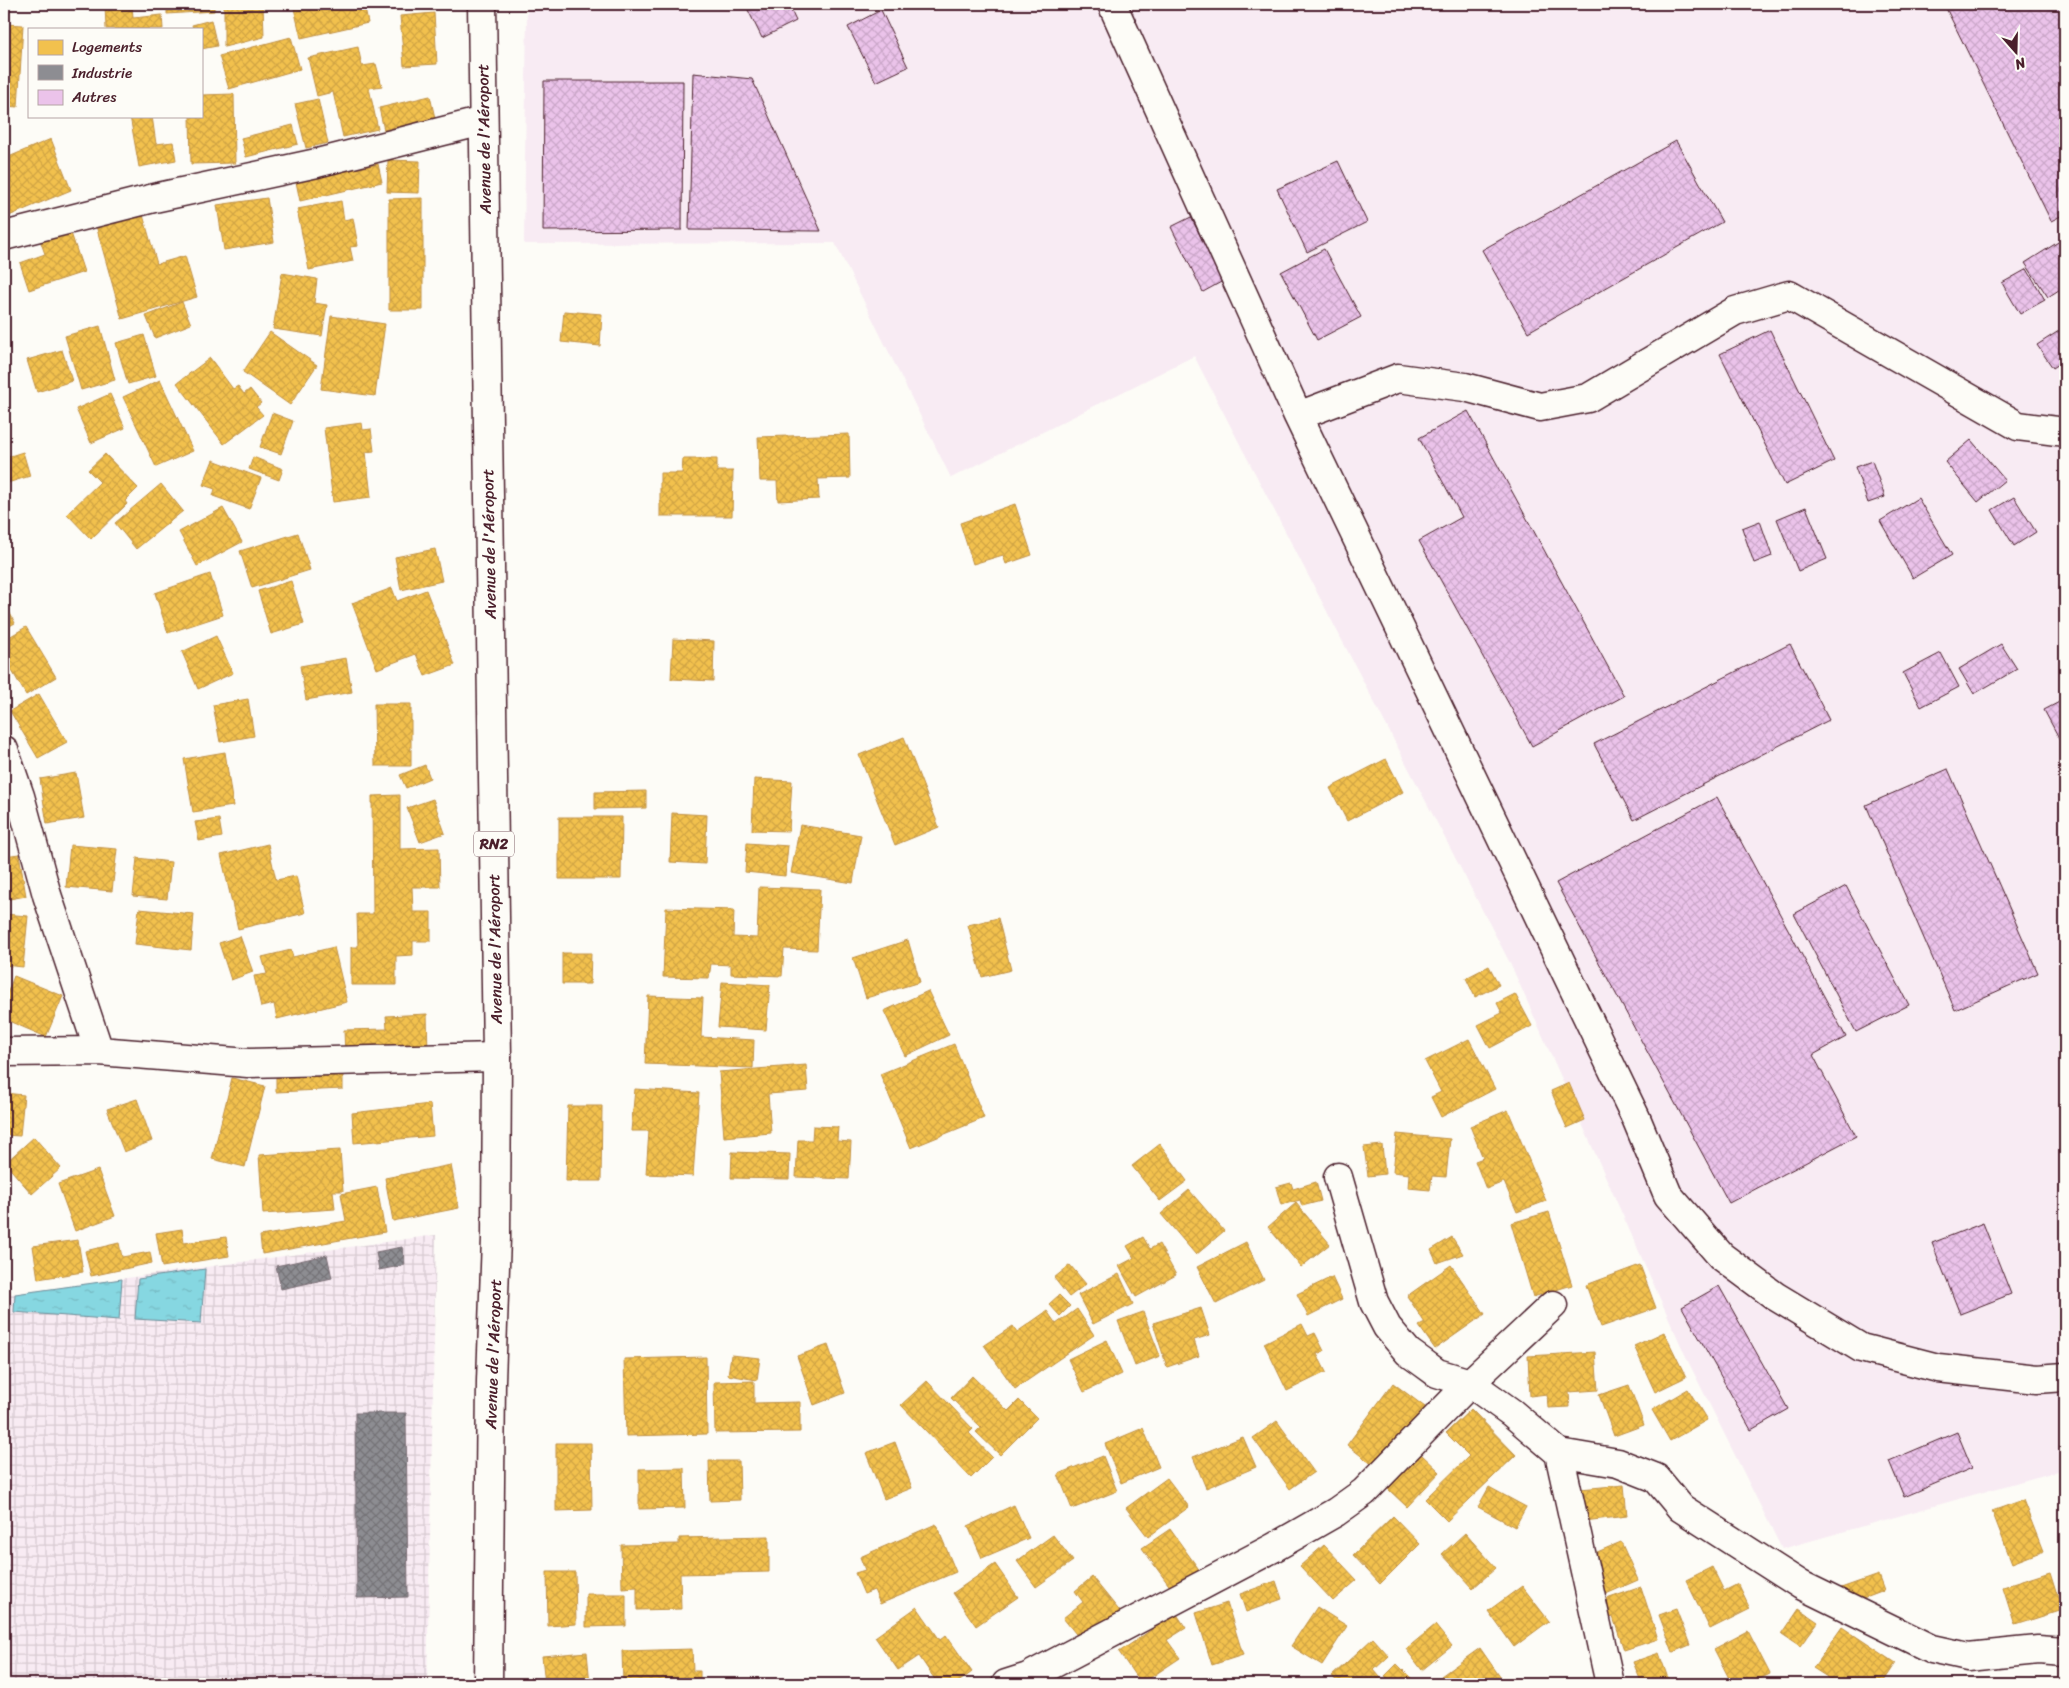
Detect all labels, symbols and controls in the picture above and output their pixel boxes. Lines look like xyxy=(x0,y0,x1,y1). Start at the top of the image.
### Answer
legend xyxy=(28,28,202,118)
north arrow xyxy=(1992,28,2042,78)
text: Logements xyxy=(72,34,142,60)
text: N xyxy=(2011,50,2030,77)
text: Industrie xyxy=(71,60,132,86)
street label: Avenue de l'Aéroport xyxy=(468,64,500,215)
text: Autres xyxy=(71,84,117,110)
street label: Avenue de l'Aéroport xyxy=(473,469,505,620)
road number: RN2 xyxy=(474,832,514,856)
street label: Avenue de l'Aéroport xyxy=(479,874,511,1025)
street label: Avenue de l'Aéroport xyxy=(476,1278,510,1431)

